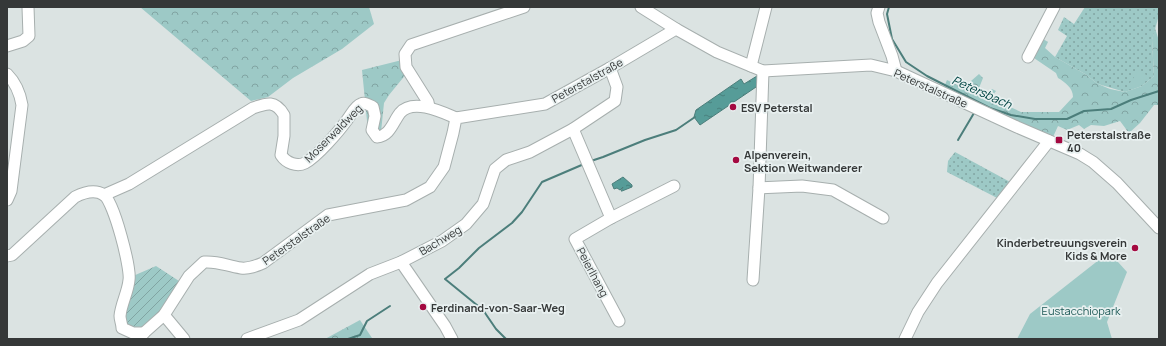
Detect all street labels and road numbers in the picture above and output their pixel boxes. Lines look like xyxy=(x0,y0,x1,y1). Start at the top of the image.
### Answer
street label: Peterstalstraße xyxy=(549,54,626,106)
street label: Peterstalstraße xyxy=(892,65,971,111)
street label: Moserwaldweg xyxy=(301,101,365,165)
street label: Peterstalstraße xyxy=(259,210,333,268)
street label: Bachweg xyxy=(416,222,464,258)
street label: Peierlhang xyxy=(574,245,612,299)

